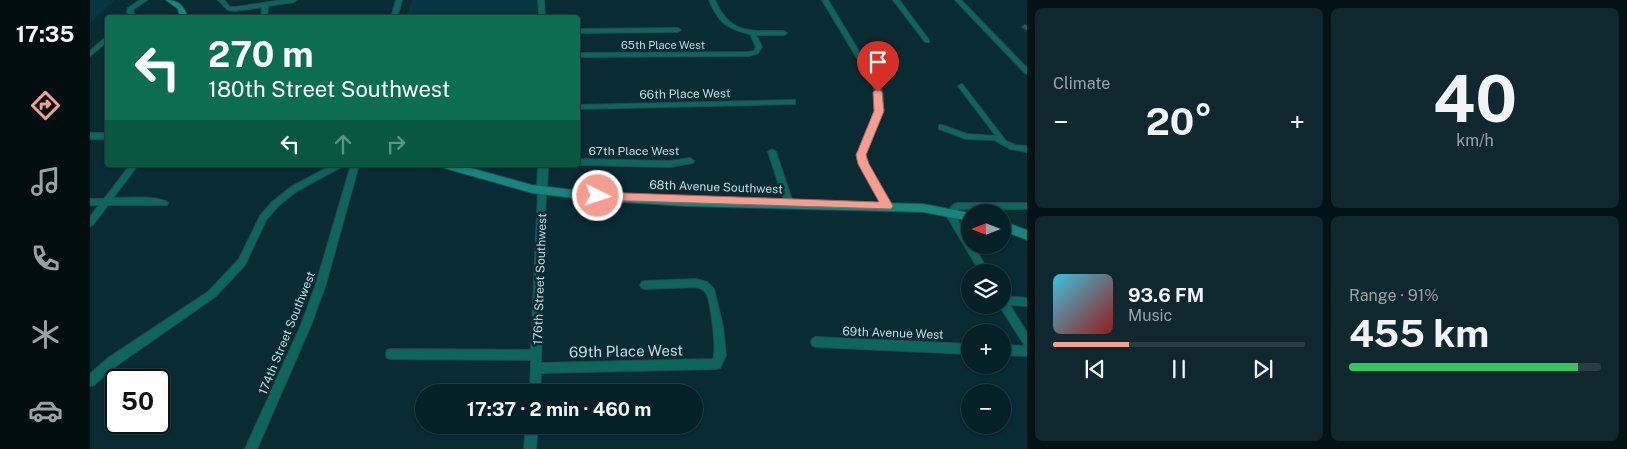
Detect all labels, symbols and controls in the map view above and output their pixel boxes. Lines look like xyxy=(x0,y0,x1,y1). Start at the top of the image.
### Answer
text: 17:35 xyxy=(16,21,74,47)
text: 270 m xyxy=(208,34,314,75)
icon: left xyxy=(125,35,190,100)
street label: 65th Place West xyxy=(621,39,705,51)
pin xyxy=(857,41,899,92)
icon: arrive xyxy=(864,48,892,76)
text: 40 xyxy=(1433,60,1517,137)
text: Climate xyxy=(1053,74,1110,93)
text: 180th Street Southwest xyxy=(208,76,450,102)
street label: 66th Place West xyxy=(639,86,731,102)
icon: directions xyxy=(28,88,63,123)
text: 20° xyxy=(1146,99,1212,144)
text: − xyxy=(1053,105,1069,138)
text: + xyxy=(1289,105,1305,138)
icon: left xyxy=(276,130,304,158)
icon: ahead xyxy=(329,130,357,158)
icon: right xyxy=(382,130,410,158)
text: km/h xyxy=(1456,131,1494,150)
street label: 67th Place West xyxy=(589,144,680,158)
icon: music xyxy=(28,164,63,199)
position arrow xyxy=(571,169,623,221)
street label: 68th Avenue Southwest xyxy=(649,178,783,196)
north arrow xyxy=(961,204,1011,254)
map controls xyxy=(961,204,1011,434)
street label: 176th Street Southwest xyxy=(531,213,549,345)
icon: phone xyxy=(28,241,63,276)
button: layers xyxy=(961,264,1011,314)
street label: 174th Street Southwest xyxy=(256,269,318,397)
text: 93.6 FM xyxy=(1128,284,1204,306)
text: Range · 91% xyxy=(1349,286,1439,305)
text: Music xyxy=(1128,306,1172,325)
text: 455 km xyxy=(1349,311,1489,356)
icon: climate xyxy=(28,317,63,352)
street label: 69th Avenue West xyxy=(842,324,944,342)
button: + xyxy=(961,324,1011,374)
street label: 69th Place West xyxy=(569,342,683,360)
icon: previous xyxy=(1081,355,1109,383)
icon: pause xyxy=(1165,355,1193,383)
icon: next xyxy=(1249,355,1277,383)
speed limit sign: 50 xyxy=(105,369,170,434)
button: − xyxy=(961,384,1011,434)
icon: car xyxy=(28,393,63,428)
text: 17:37 · 2 min · 460 m xyxy=(467,398,651,420)

